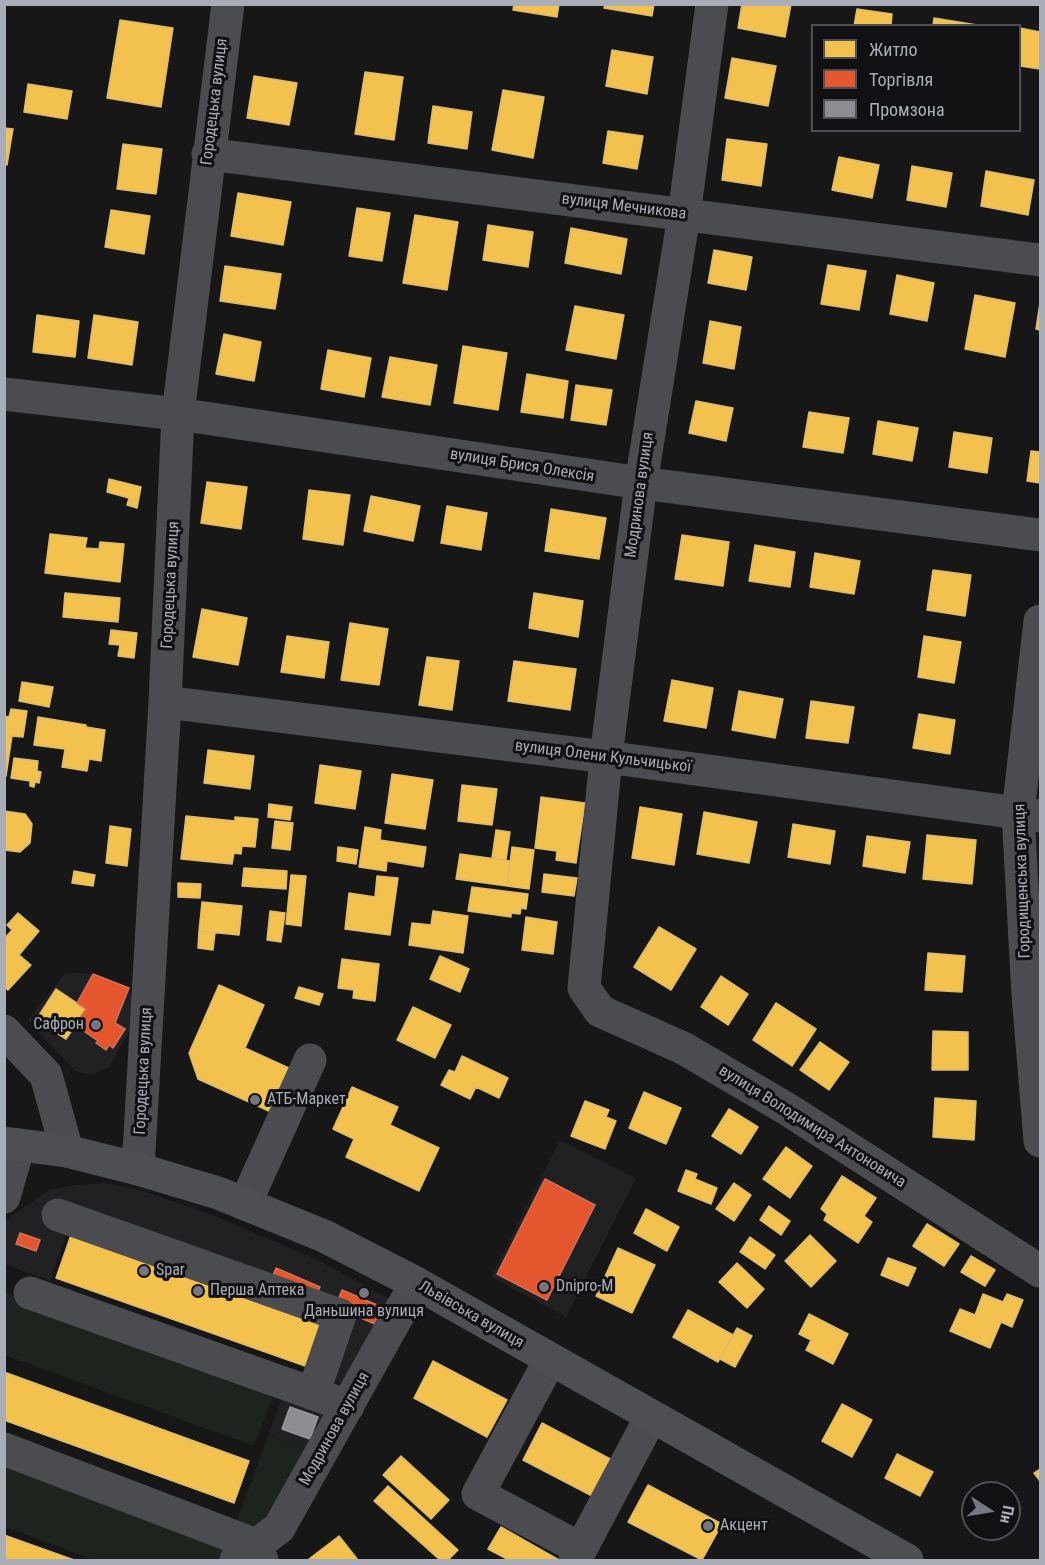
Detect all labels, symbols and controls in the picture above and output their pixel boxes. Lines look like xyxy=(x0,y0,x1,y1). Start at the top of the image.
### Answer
legend xyxy=(811,24,1021,132)
street label: Городецька вулиця xyxy=(198,37,232,167)
text: Житло xyxy=(869,39,918,60)
text: Торгівля xyxy=(869,69,933,90)
text: Промзона xyxy=(869,99,945,120)
street label: вулиця Мечникова xyxy=(561,190,687,224)
street label: Модринова вулиця xyxy=(622,431,658,559)
street label: вулиця Брися Олексія xyxy=(449,445,595,487)
street label: Городецька вулиця xyxy=(158,521,184,649)
street label: вулиця Олени Кульчицької xyxy=(514,737,692,777)
street label: Городищенська вулиця xyxy=(1011,803,1035,959)
street label: Городецька вулиця xyxy=(131,1007,157,1135)
place label: Сафрон xyxy=(33,1015,84,1035)
marker: Сафрон xyxy=(89,1018,103,1032)
street label: вулиця Володимира Антоновича xyxy=(715,1061,909,1193)
place label: АТБ-Маркет xyxy=(267,1090,346,1110)
marker: АТБ-Маркет xyxy=(248,1093,262,1107)
place label: Spar xyxy=(156,1261,185,1281)
marker: Spar xyxy=(137,1264,151,1278)
street label: Львівська вулиця xyxy=(415,1277,527,1353)
place label: Dnipro-M xyxy=(556,1277,613,1297)
marker: Dnipro-M xyxy=(537,1280,551,1294)
place label: Перша Аптека xyxy=(210,1281,304,1301)
marker: Перша Аптека xyxy=(191,1284,205,1298)
marker: Даньшина вулиця xyxy=(357,1286,371,1300)
place label: Даньшина вулиця xyxy=(304,1302,424,1322)
street label: Модринова вулиця xyxy=(296,1369,374,1489)
north arrow xyxy=(961,1481,1021,1541)
text: Пн xyxy=(996,1504,1018,1525)
place label: Акцент xyxy=(720,1516,768,1536)
marker: Акцент xyxy=(701,1519,715,1533)

